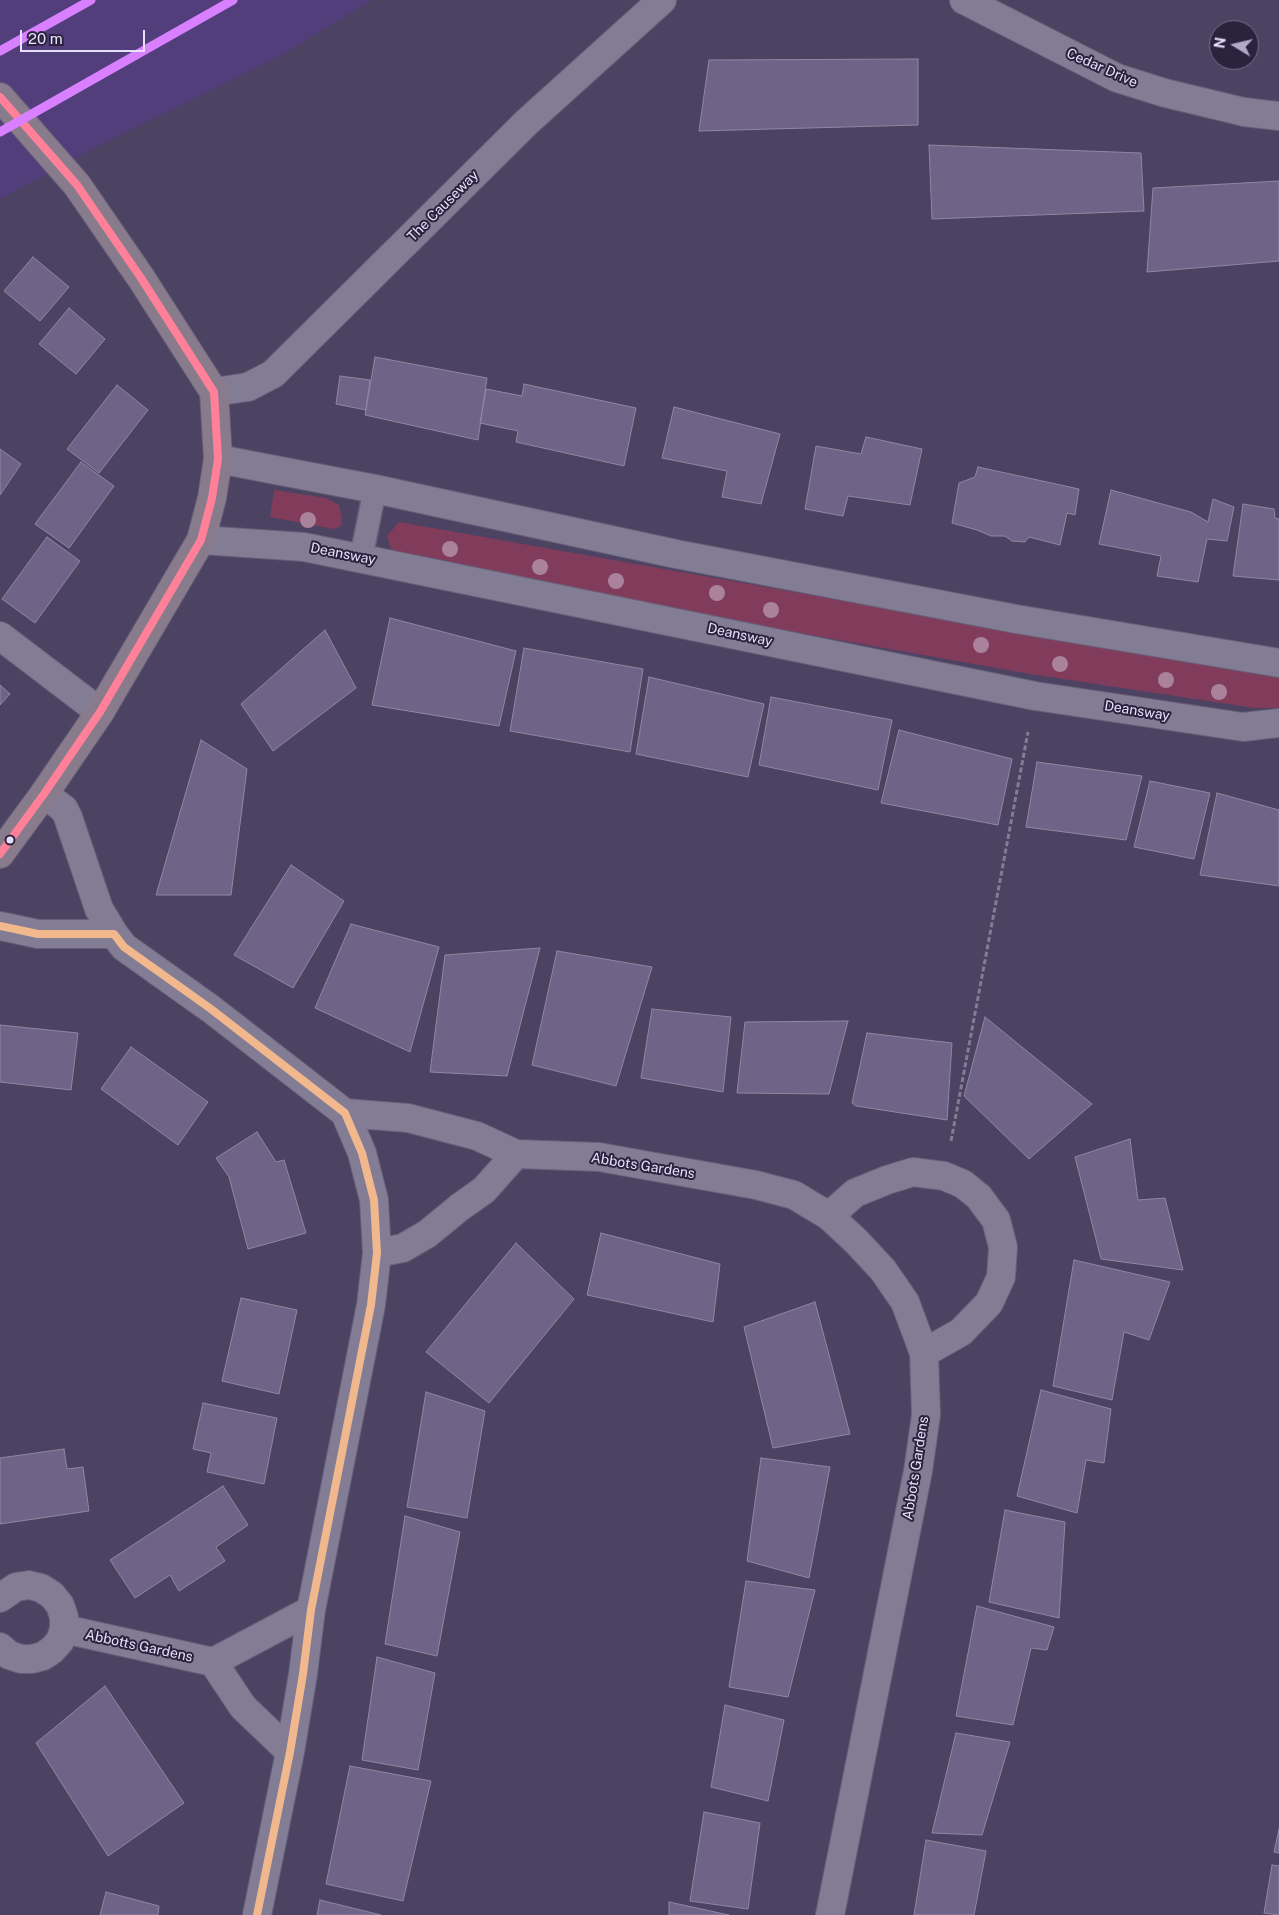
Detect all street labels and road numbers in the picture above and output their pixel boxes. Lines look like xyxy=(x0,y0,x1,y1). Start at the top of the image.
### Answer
street label: Cedar Drive xyxy=(1064,45,1140,91)
street label: The Causeway xyxy=(404,167,482,245)
street label: Deansway xyxy=(309,539,377,569)
street label: Deansway xyxy=(706,620,774,650)
street label: Deansway xyxy=(1103,698,1171,724)
street label: Abbots Gardens xyxy=(590,1149,696,1183)
street label: Abbots Gardens xyxy=(899,1415,933,1521)
street label: Abbotts Gardens xyxy=(84,1626,194,1666)

